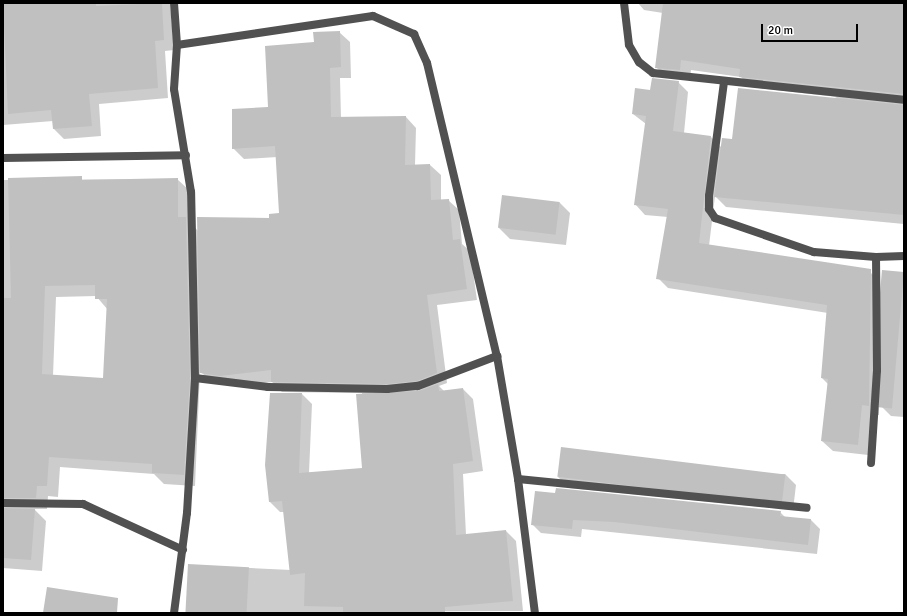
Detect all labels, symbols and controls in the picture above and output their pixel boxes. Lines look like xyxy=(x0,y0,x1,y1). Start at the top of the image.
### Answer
scale bar xyxy=(763,16,860,42)
text: 20 m xyxy=(768,23,793,38)

